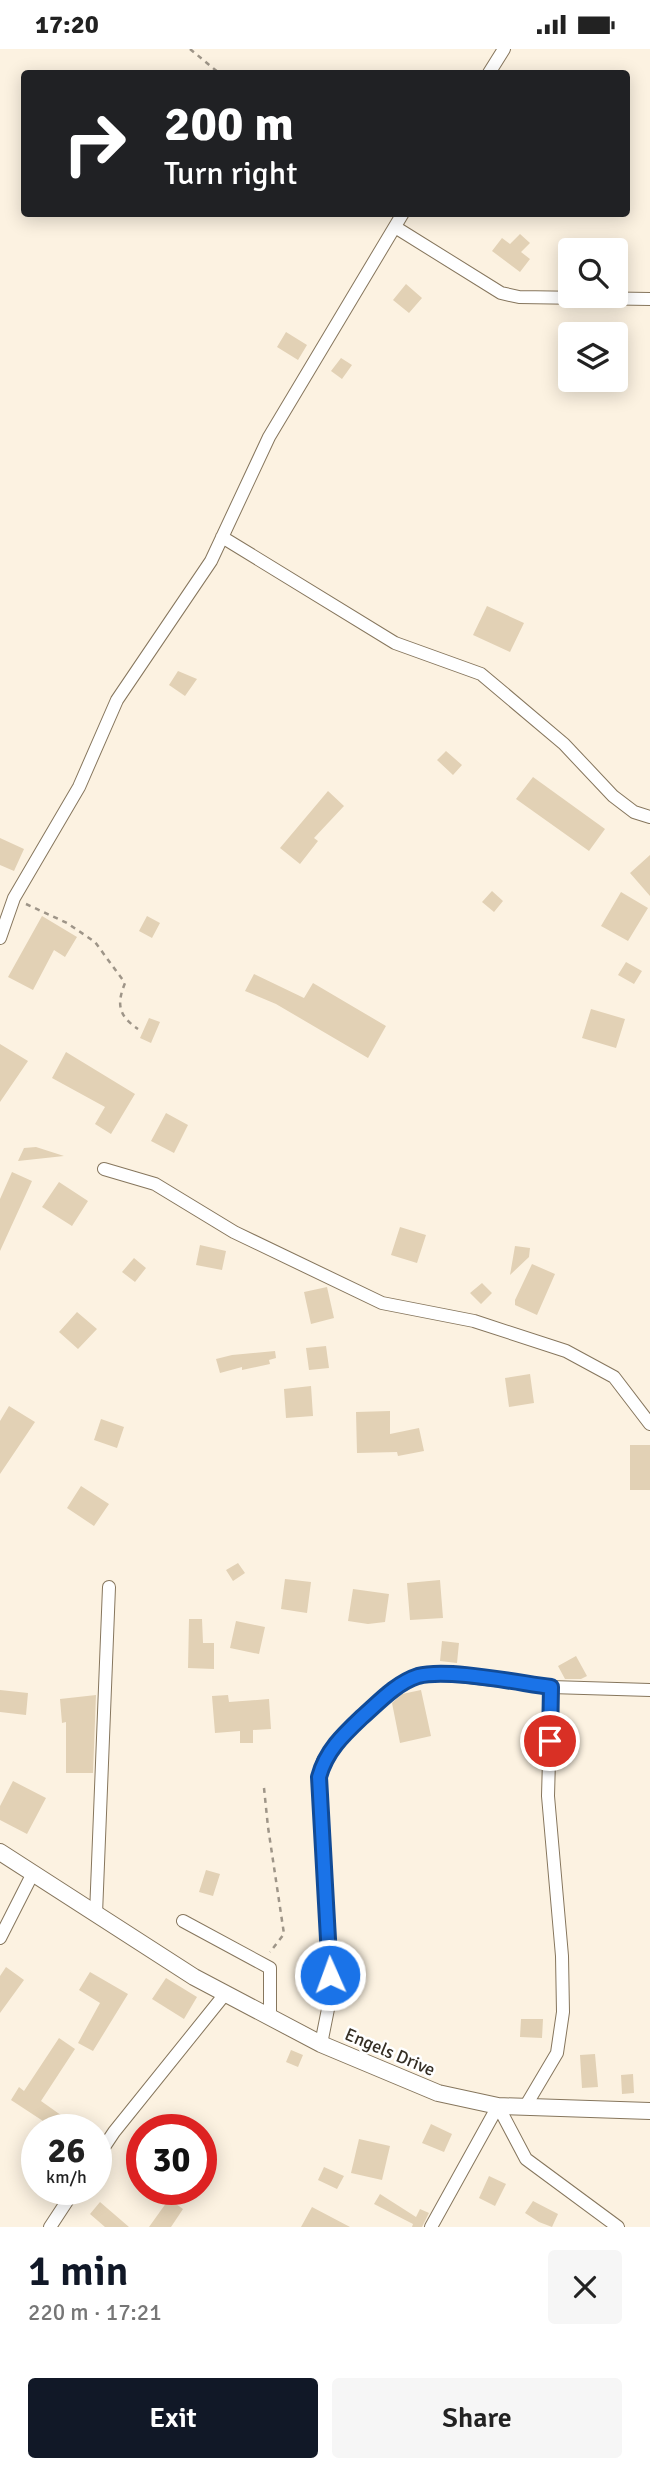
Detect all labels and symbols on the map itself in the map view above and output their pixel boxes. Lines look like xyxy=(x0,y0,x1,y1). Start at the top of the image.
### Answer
pin xyxy=(520,1711,580,1771)
position arrow xyxy=(293,1938,367,2012)
street label: Engels Drive xyxy=(342,2023,438,2081)
speed limit sign: 30 xyxy=(126,2114,217,2205)

